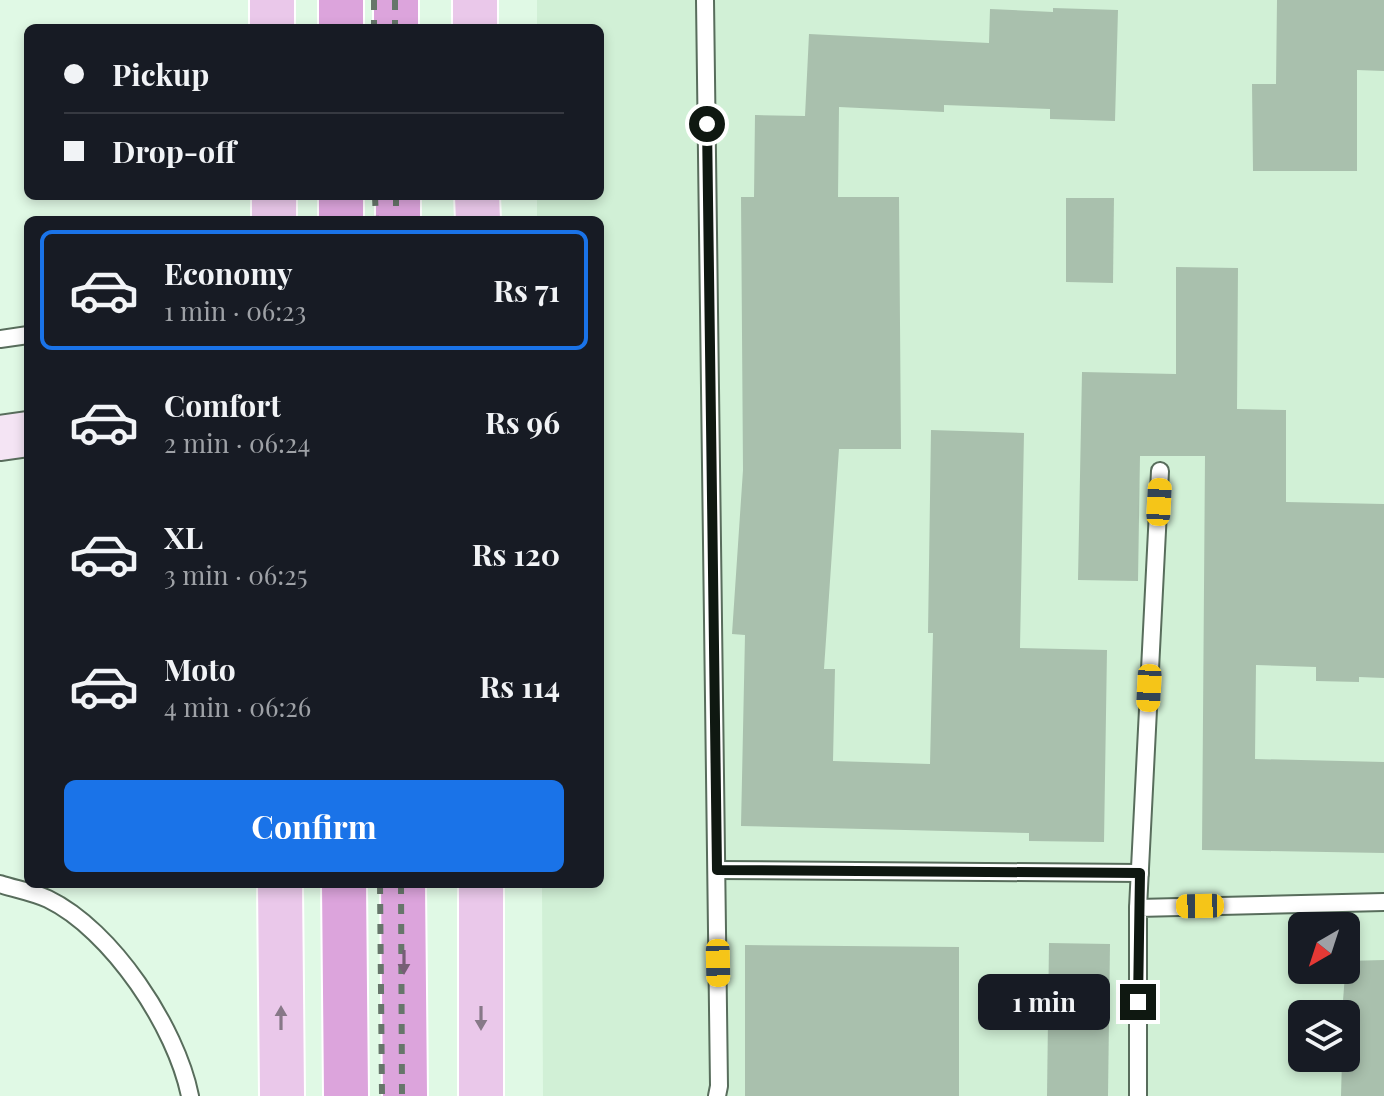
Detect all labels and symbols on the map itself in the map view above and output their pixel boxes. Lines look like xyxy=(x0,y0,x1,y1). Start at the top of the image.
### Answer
route start xyxy=(689,106,725,142)
car xyxy=(1146,477,1172,527)
car xyxy=(1136,663,1162,713)
car xyxy=(1176,894,1224,918)
north arrow xyxy=(1288,912,1360,984)
car xyxy=(706,939,730,987)
one-way arrow xyxy=(398,950,410,975)
callout: 1 min xyxy=(978,974,1110,1030)
route end xyxy=(1120,984,1156,1020)
one-way arrow xyxy=(275,1005,287,1030)
one-way arrow xyxy=(475,1006,487,1031)

